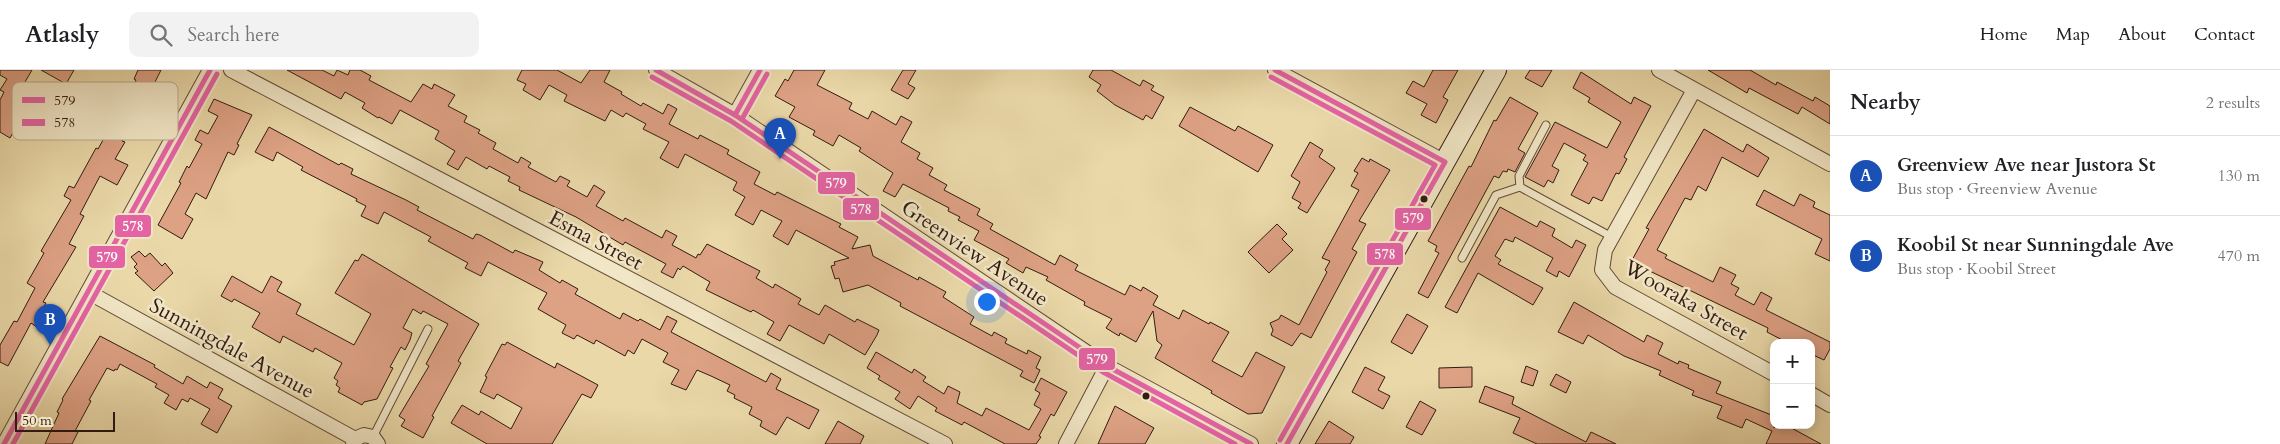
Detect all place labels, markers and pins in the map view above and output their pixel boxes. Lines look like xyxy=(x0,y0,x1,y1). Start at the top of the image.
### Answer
pin: A xyxy=(764,118,796,159)
unlabelled marker xyxy=(1419,194,1429,204)
pin: B xyxy=(34,304,66,345)
unlabelled marker xyxy=(1141,391,1151,401)

